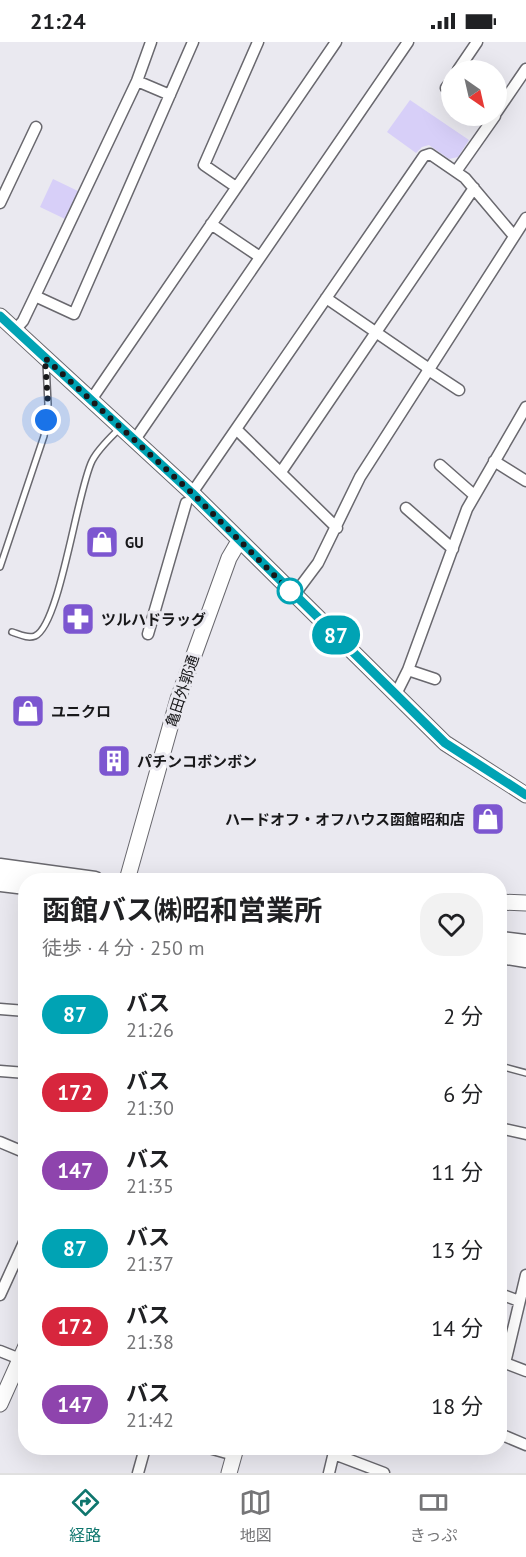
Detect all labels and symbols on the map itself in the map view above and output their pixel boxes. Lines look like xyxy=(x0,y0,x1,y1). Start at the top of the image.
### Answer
north arrow xyxy=(441,60,507,126)
your location xyxy=(31,405,61,435)
shop icon: GU xyxy=(84,524,120,560)
place label: GU xyxy=(125,533,144,552)
unlabelled marker xyxy=(277,578,303,604)
pharmacy icon: ツルハドラッグ xyxy=(60,601,96,637)
place label: ツルハドラッグ xyxy=(101,610,206,629)
line badge: 87 xyxy=(309,616,363,654)
street label: 亀田外郭通 xyxy=(161,652,203,730)
shop icon: ユニクロ xyxy=(10,693,46,729)
place label: ユニクロ xyxy=(51,702,111,721)
building icon: パチンコボンボン xyxy=(96,743,132,779)
place label: パチンコボンボン xyxy=(137,752,257,771)
shop icon: ハードオフ・オフハウス函館昭和店 xyxy=(470,801,506,837)
place label: ハードオフ・オフハウス函館昭和店 xyxy=(225,810,465,829)

